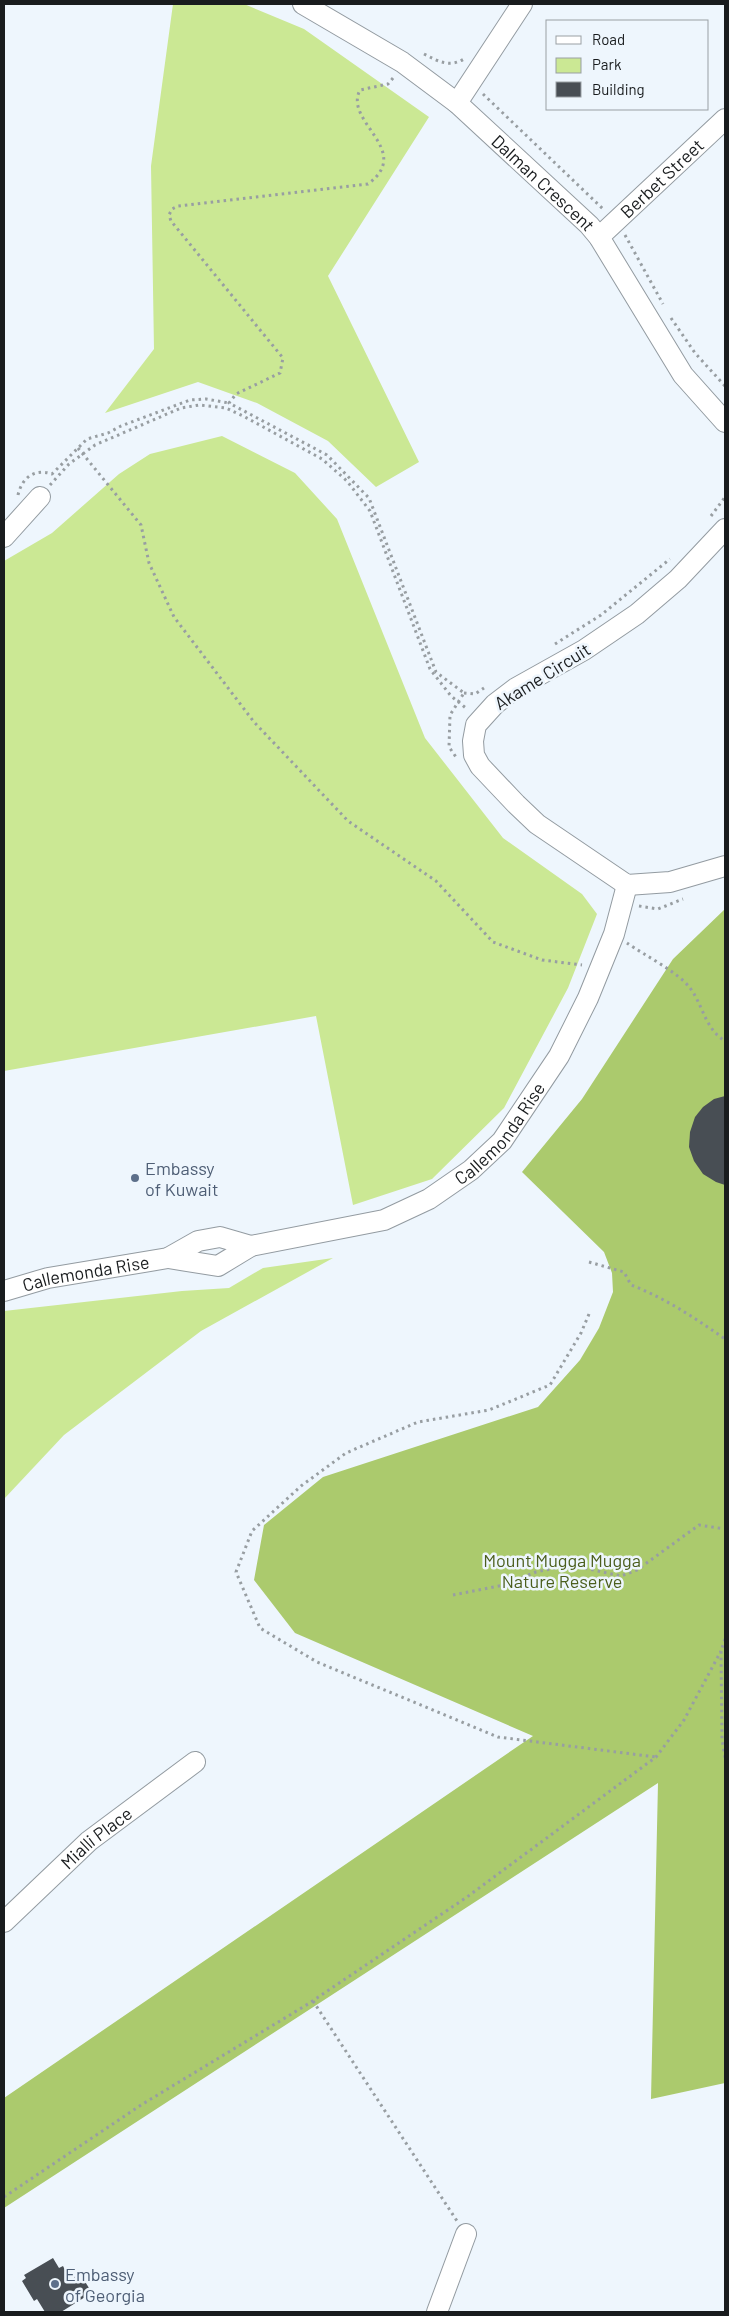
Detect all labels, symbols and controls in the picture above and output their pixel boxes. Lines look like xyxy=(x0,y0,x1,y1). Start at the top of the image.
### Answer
legend xyxy=(546,20,709,110)
text: Road xyxy=(592,30,625,48)
text: Park xyxy=(592,55,622,73)
text: Building xyxy=(592,80,645,98)
street label: Dalman Crescent xyxy=(487,130,600,235)
street label: Berbet Street xyxy=(616,134,708,222)
street label: Akame Circuit xyxy=(490,638,594,714)
street label: Callemonda Rise xyxy=(450,1078,549,1189)
place label: Embassy of Kuwait xyxy=(145,1157,218,1200)
marker: Embassy of Kuwait xyxy=(129,1172,141,1184)
street label: Callemonda Rise xyxy=(20,1250,151,1296)
park label: Mount Mugga Mugga Nature Reserve xyxy=(483,1549,641,1592)
street label: Mialli Place xyxy=(56,1802,136,1873)
place label: Embassy of Georgia xyxy=(65,2263,145,2306)
marker: Embassy of Georgia xyxy=(49,2278,61,2290)

